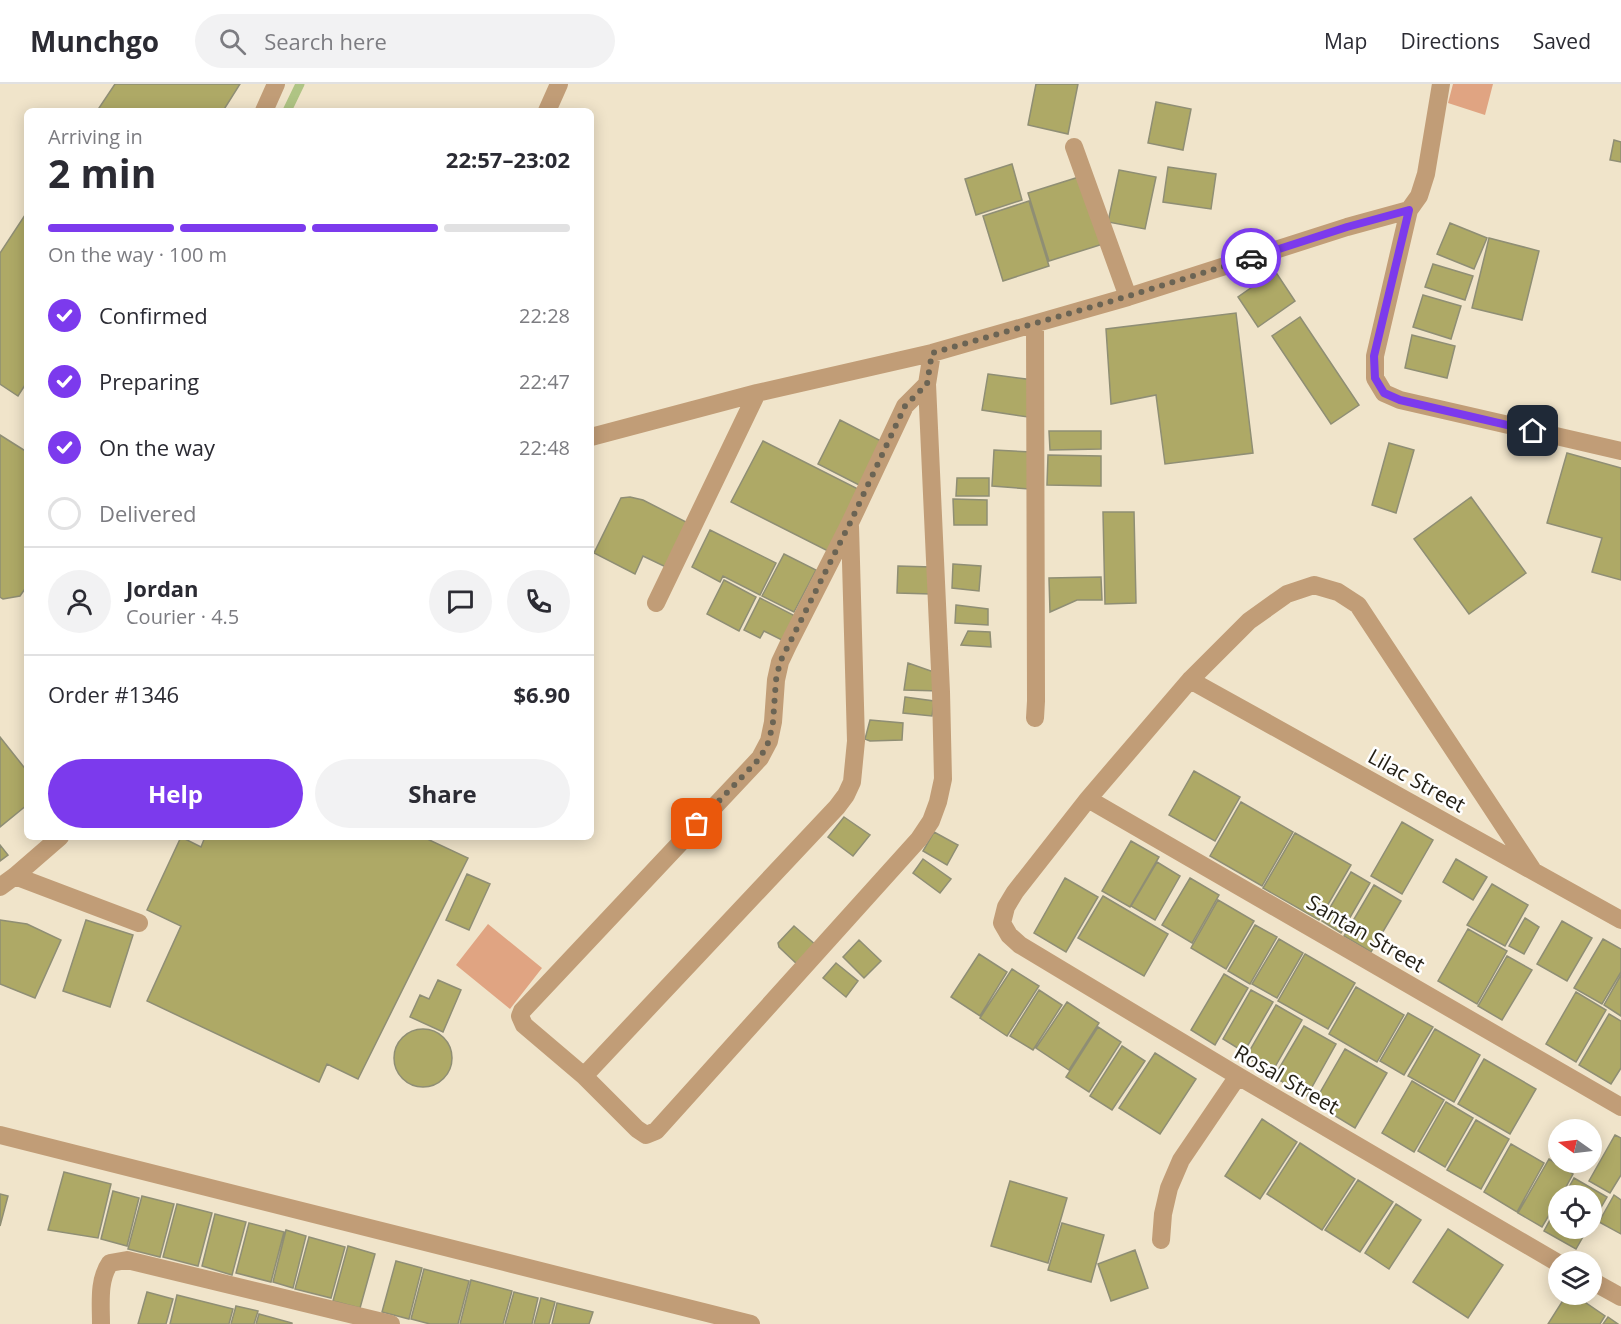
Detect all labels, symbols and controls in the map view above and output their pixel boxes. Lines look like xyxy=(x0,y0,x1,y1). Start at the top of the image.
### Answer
search box xyxy=(195,14,615,68)
text: Munchgo xyxy=(30,22,159,60)
icon: search xyxy=(216,25,249,58)
text: Search here xyxy=(264,26,387,56)
text: Map xyxy=(1324,27,1367,55)
text: Directions xyxy=(1400,27,1500,55)
text: Saved xyxy=(1533,27,1591,55)
text: Arriving in xyxy=(48,123,143,150)
text: 22:57–23:02 xyxy=(446,144,570,174)
text: 2 min xyxy=(48,146,156,199)
courier xyxy=(1221,228,1281,288)
text: On the way · 100 m xyxy=(48,241,227,268)
icon: car xyxy=(1235,242,1268,275)
icon: check xyxy=(48,299,81,332)
text: Confirmed xyxy=(99,300,208,330)
text: 22:28 xyxy=(519,302,570,329)
icon: check xyxy=(48,365,81,398)
text: Preparing xyxy=(99,366,199,396)
text: 22:47 xyxy=(519,368,570,395)
pin xyxy=(1507,405,1558,456)
icon: home xyxy=(1516,414,1549,447)
icon: check xyxy=(48,431,81,464)
text: On the way xyxy=(99,432,215,462)
text: 22:48 xyxy=(519,434,570,461)
text: Delivered xyxy=(99,498,197,528)
button: person xyxy=(48,570,111,633)
button: chat xyxy=(429,570,492,633)
button: phone xyxy=(507,570,570,633)
text: Jordan xyxy=(126,573,199,603)
text: Courier · 4.5 xyxy=(126,603,239,630)
text: Order #1346 xyxy=(48,679,179,709)
text: $6.90 xyxy=(513,679,570,709)
street label: Lilac Street xyxy=(1363,742,1471,818)
button: Help xyxy=(48,759,303,828)
button: Share xyxy=(315,759,570,828)
pin xyxy=(671,798,722,849)
icon: bag xyxy=(680,807,713,840)
street label: Santan Street xyxy=(1302,888,1430,978)
street label: Rosal Street xyxy=(1229,1038,1345,1120)
north arrow xyxy=(1548,1119,1602,1173)
map controls xyxy=(1548,1119,1602,1305)
button: locate xyxy=(1548,1185,1602,1239)
button: layers xyxy=(1548,1251,1602,1305)

